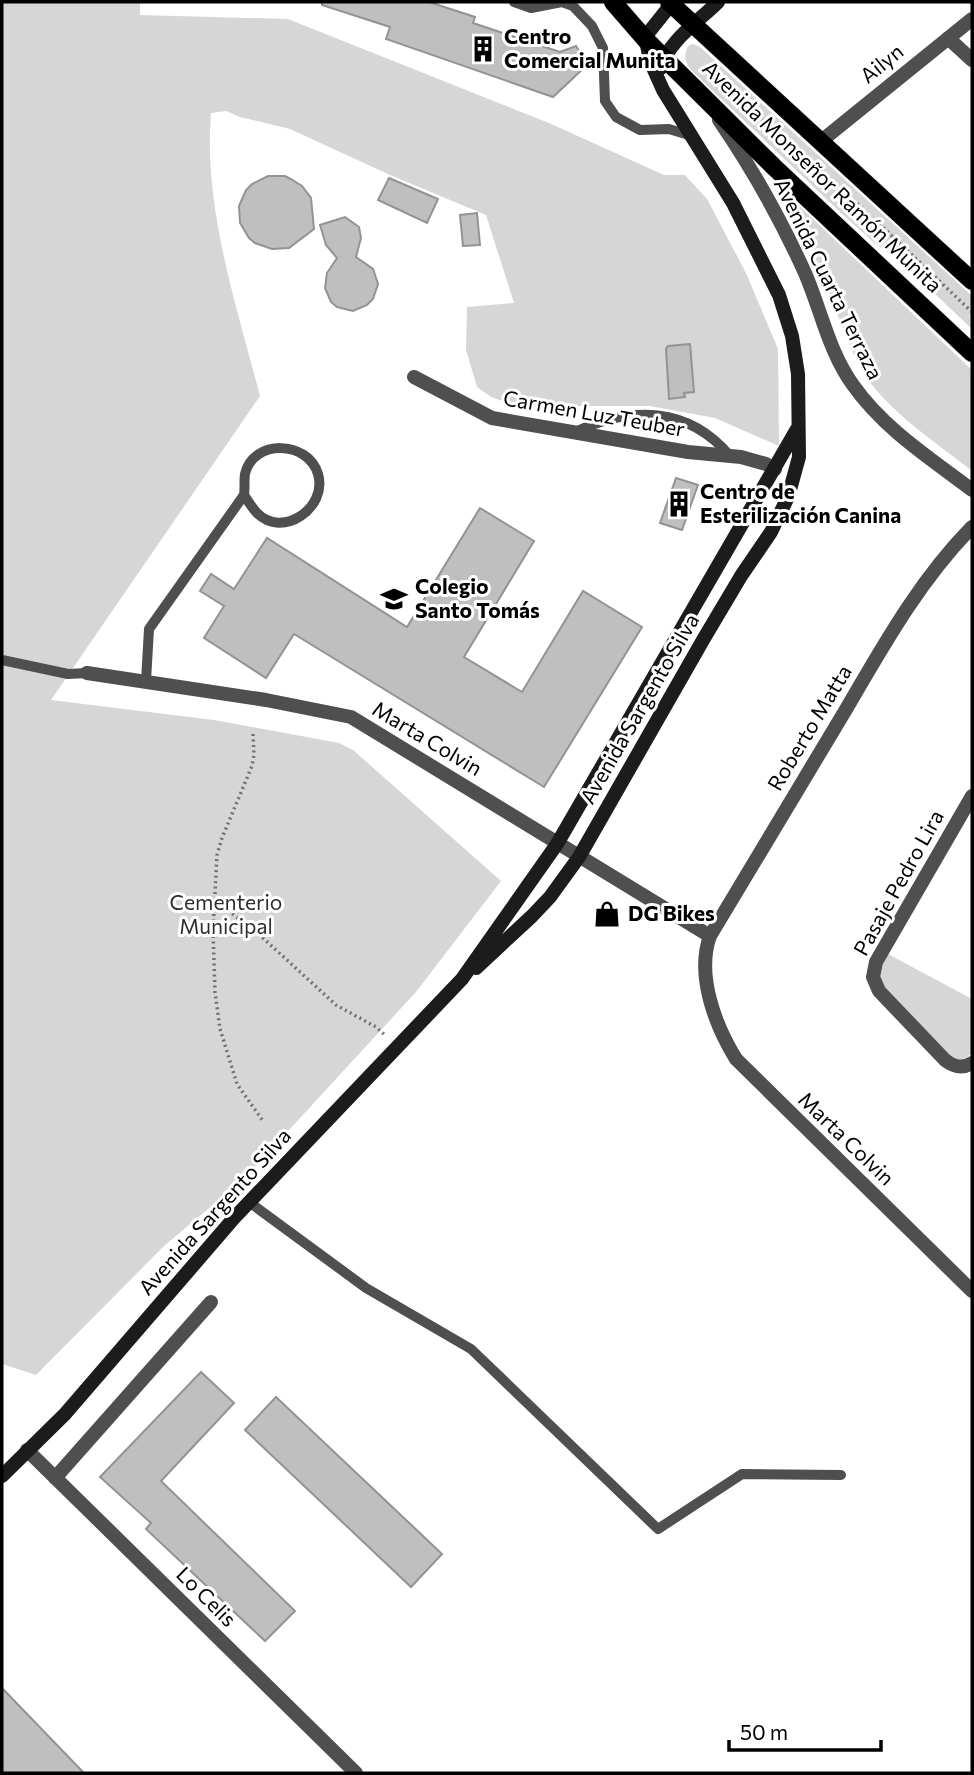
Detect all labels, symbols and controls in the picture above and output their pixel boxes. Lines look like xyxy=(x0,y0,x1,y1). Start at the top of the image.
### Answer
place label: Centro Comercial Munita xyxy=(504,23,676,72)
building icon: Centro Comercial Munita xyxy=(468,34,498,64)
street label: Ailyn xyxy=(854,38,908,88)
street label: Avenida Monseñor Ramón Munita xyxy=(698,55,948,297)
street label: Avenida Cuarta Terraza xyxy=(770,174,889,383)
street label: Carmen Luz Teuber xyxy=(502,384,687,441)
place label: Centro de Esterilización Canina xyxy=(700,478,901,527)
building icon: Centro de Esterilización Canina xyxy=(664,489,694,519)
place label: Colegio Santo Tomás xyxy=(415,573,540,622)
school or university icon: Colegio Santo Tomás xyxy=(379,584,409,614)
street label: Avenida Sargento Silva xyxy=(574,609,703,808)
street label: Roberto Matta xyxy=(761,660,856,794)
street label: Marta Colvin xyxy=(368,695,487,780)
street label: Pasaje Pedro Lira xyxy=(847,805,948,959)
park label: Cementerio Municipal xyxy=(170,889,282,938)
shop icon: DG Bikes xyxy=(592,899,622,929)
place label: DG Bikes xyxy=(628,900,715,925)
street label: Marta Colvin xyxy=(794,1086,900,1190)
street label: Avenida Sargento Silva xyxy=(133,1123,295,1299)
street label: Lo Celis xyxy=(172,1561,242,1631)
scale bar xyxy=(729,1708,881,1752)
text: 50 m xyxy=(740,1719,788,1744)

